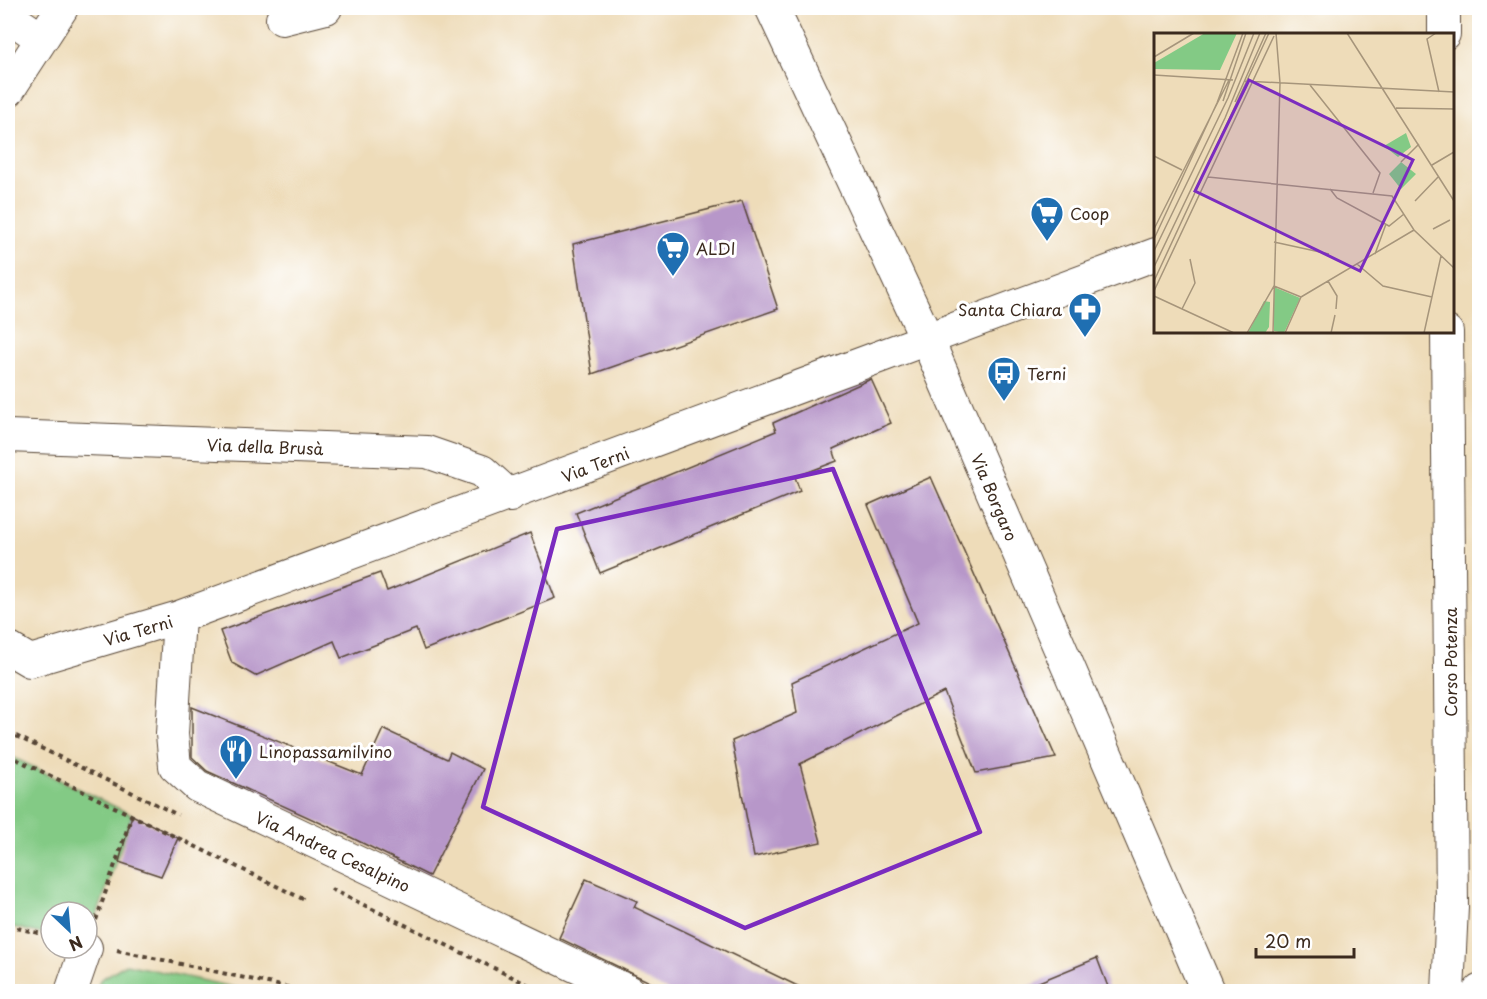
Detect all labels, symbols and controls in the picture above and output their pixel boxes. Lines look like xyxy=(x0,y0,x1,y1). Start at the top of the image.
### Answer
inset map xyxy=(1154,33,1454,333)
supermarket icon: Coop xyxy=(1029,195,1065,242)
place label: Coop xyxy=(1070,201,1109,225)
supermarket icon: ALDI xyxy=(655,230,691,277)
place label: ALDI xyxy=(696,236,736,260)
pharmacy icon: Santa Chiara xyxy=(1067,291,1103,338)
place label: Santa Chiara xyxy=(958,297,1063,321)
bus stop icon: Terni xyxy=(986,355,1022,402)
place label: Terni xyxy=(1027,361,1066,385)
street label: Via della Brusà xyxy=(206,432,324,460)
street label: Via Terni xyxy=(558,440,632,488)
street label: Via Borgaro xyxy=(966,450,1024,544)
street label: Corso Potenza xyxy=(1438,607,1462,717)
street label: Via Terni xyxy=(101,609,175,651)
restaurant icon: Linopassamilvino xyxy=(218,733,254,780)
place label: Linopassamilvino xyxy=(259,739,392,763)
street label: Via Andrea Cesalpino xyxy=(252,805,414,897)
north arrow xyxy=(39,900,99,960)
scale bar xyxy=(1256,921,1354,959)
text: 20 m xyxy=(1265,927,1311,954)
text: N xyxy=(65,931,87,958)

